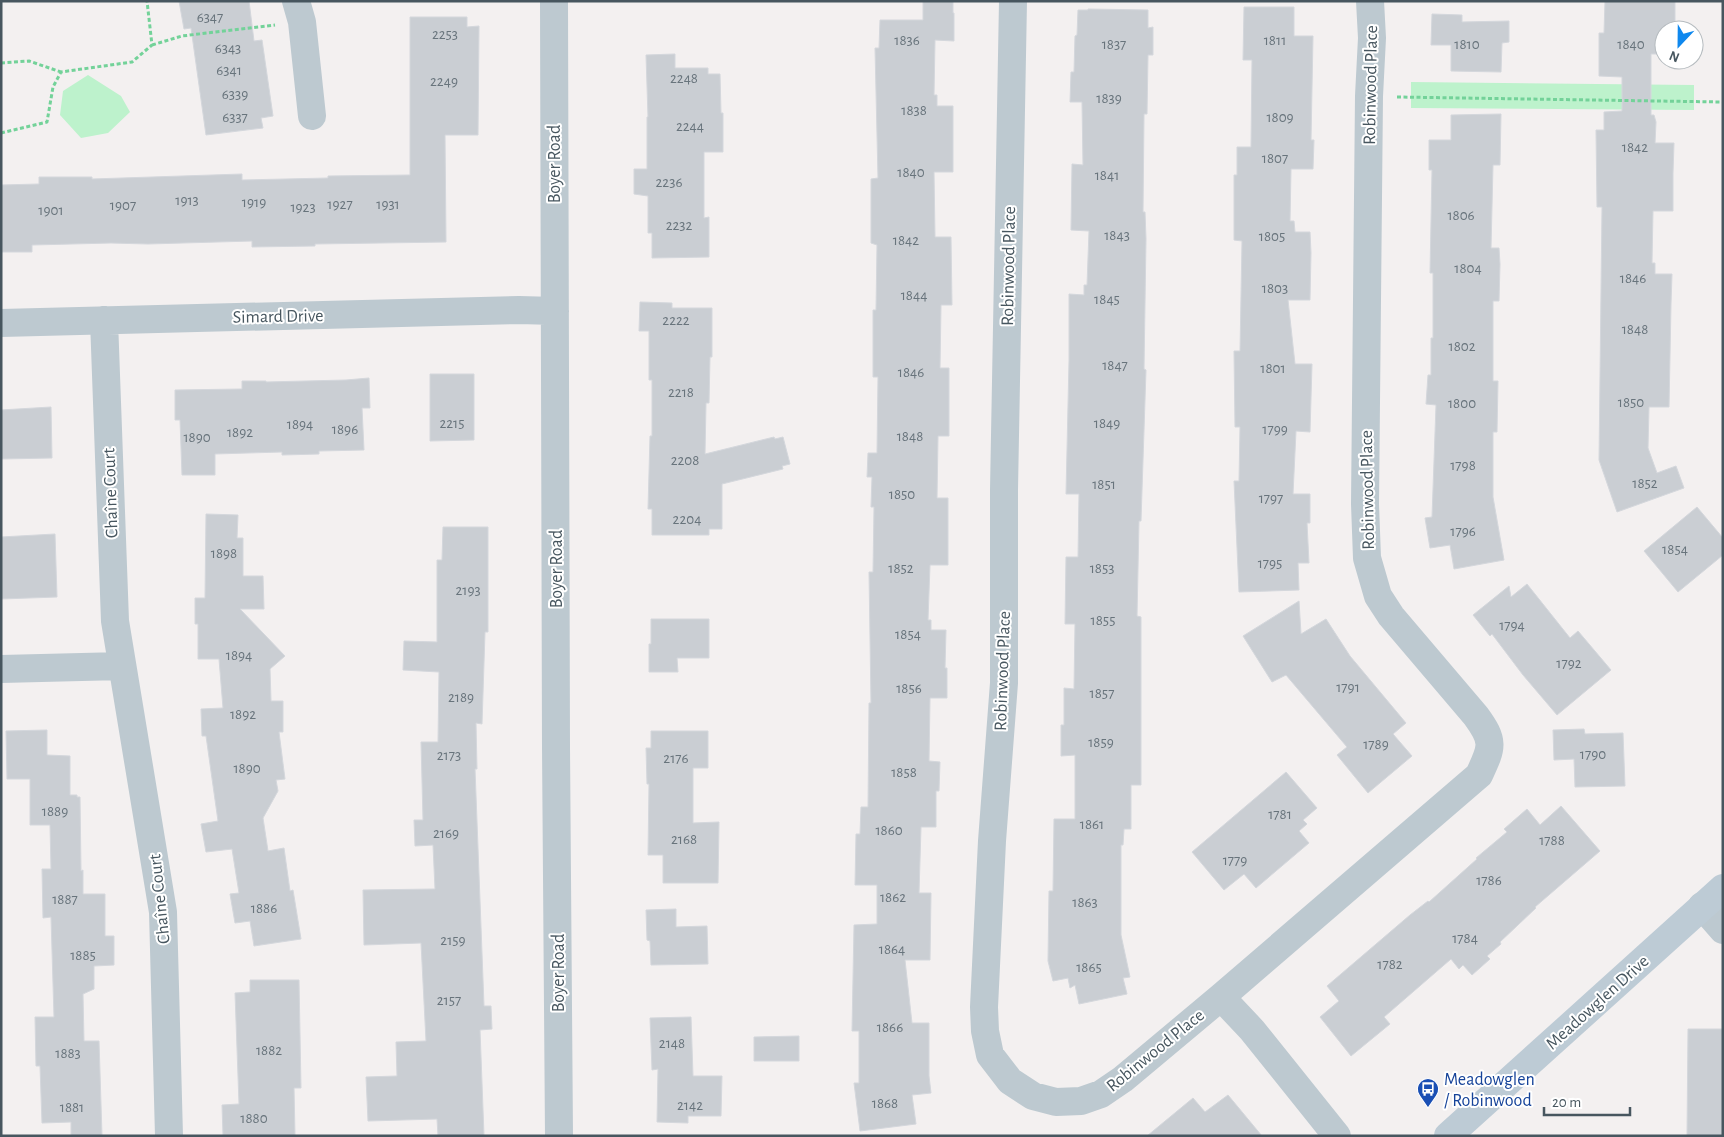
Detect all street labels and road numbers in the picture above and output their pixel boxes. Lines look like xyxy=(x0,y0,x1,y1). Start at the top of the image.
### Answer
street label: Robinwood Place xyxy=(1361,25,1381,145)
street label: Boyer Road xyxy=(546,125,564,203)
street label: Robinwood Place xyxy=(999,206,1019,326)
street label: Simard Drive xyxy=(232,307,324,327)
street label: Robinwood Place xyxy=(1358,430,1378,550)
street label: Chaîne Court xyxy=(100,447,122,538)
street label: Boyer Road xyxy=(548,530,566,608)
street label: Robinwood Place xyxy=(992,611,1014,731)
street label: Chaîne Court xyxy=(146,853,174,945)
street label: Boyer Road xyxy=(550,934,568,1012)
street label: Meadowglen Drive xyxy=(1543,952,1652,1053)
street label: Robinwood Place xyxy=(1103,1006,1208,1096)

